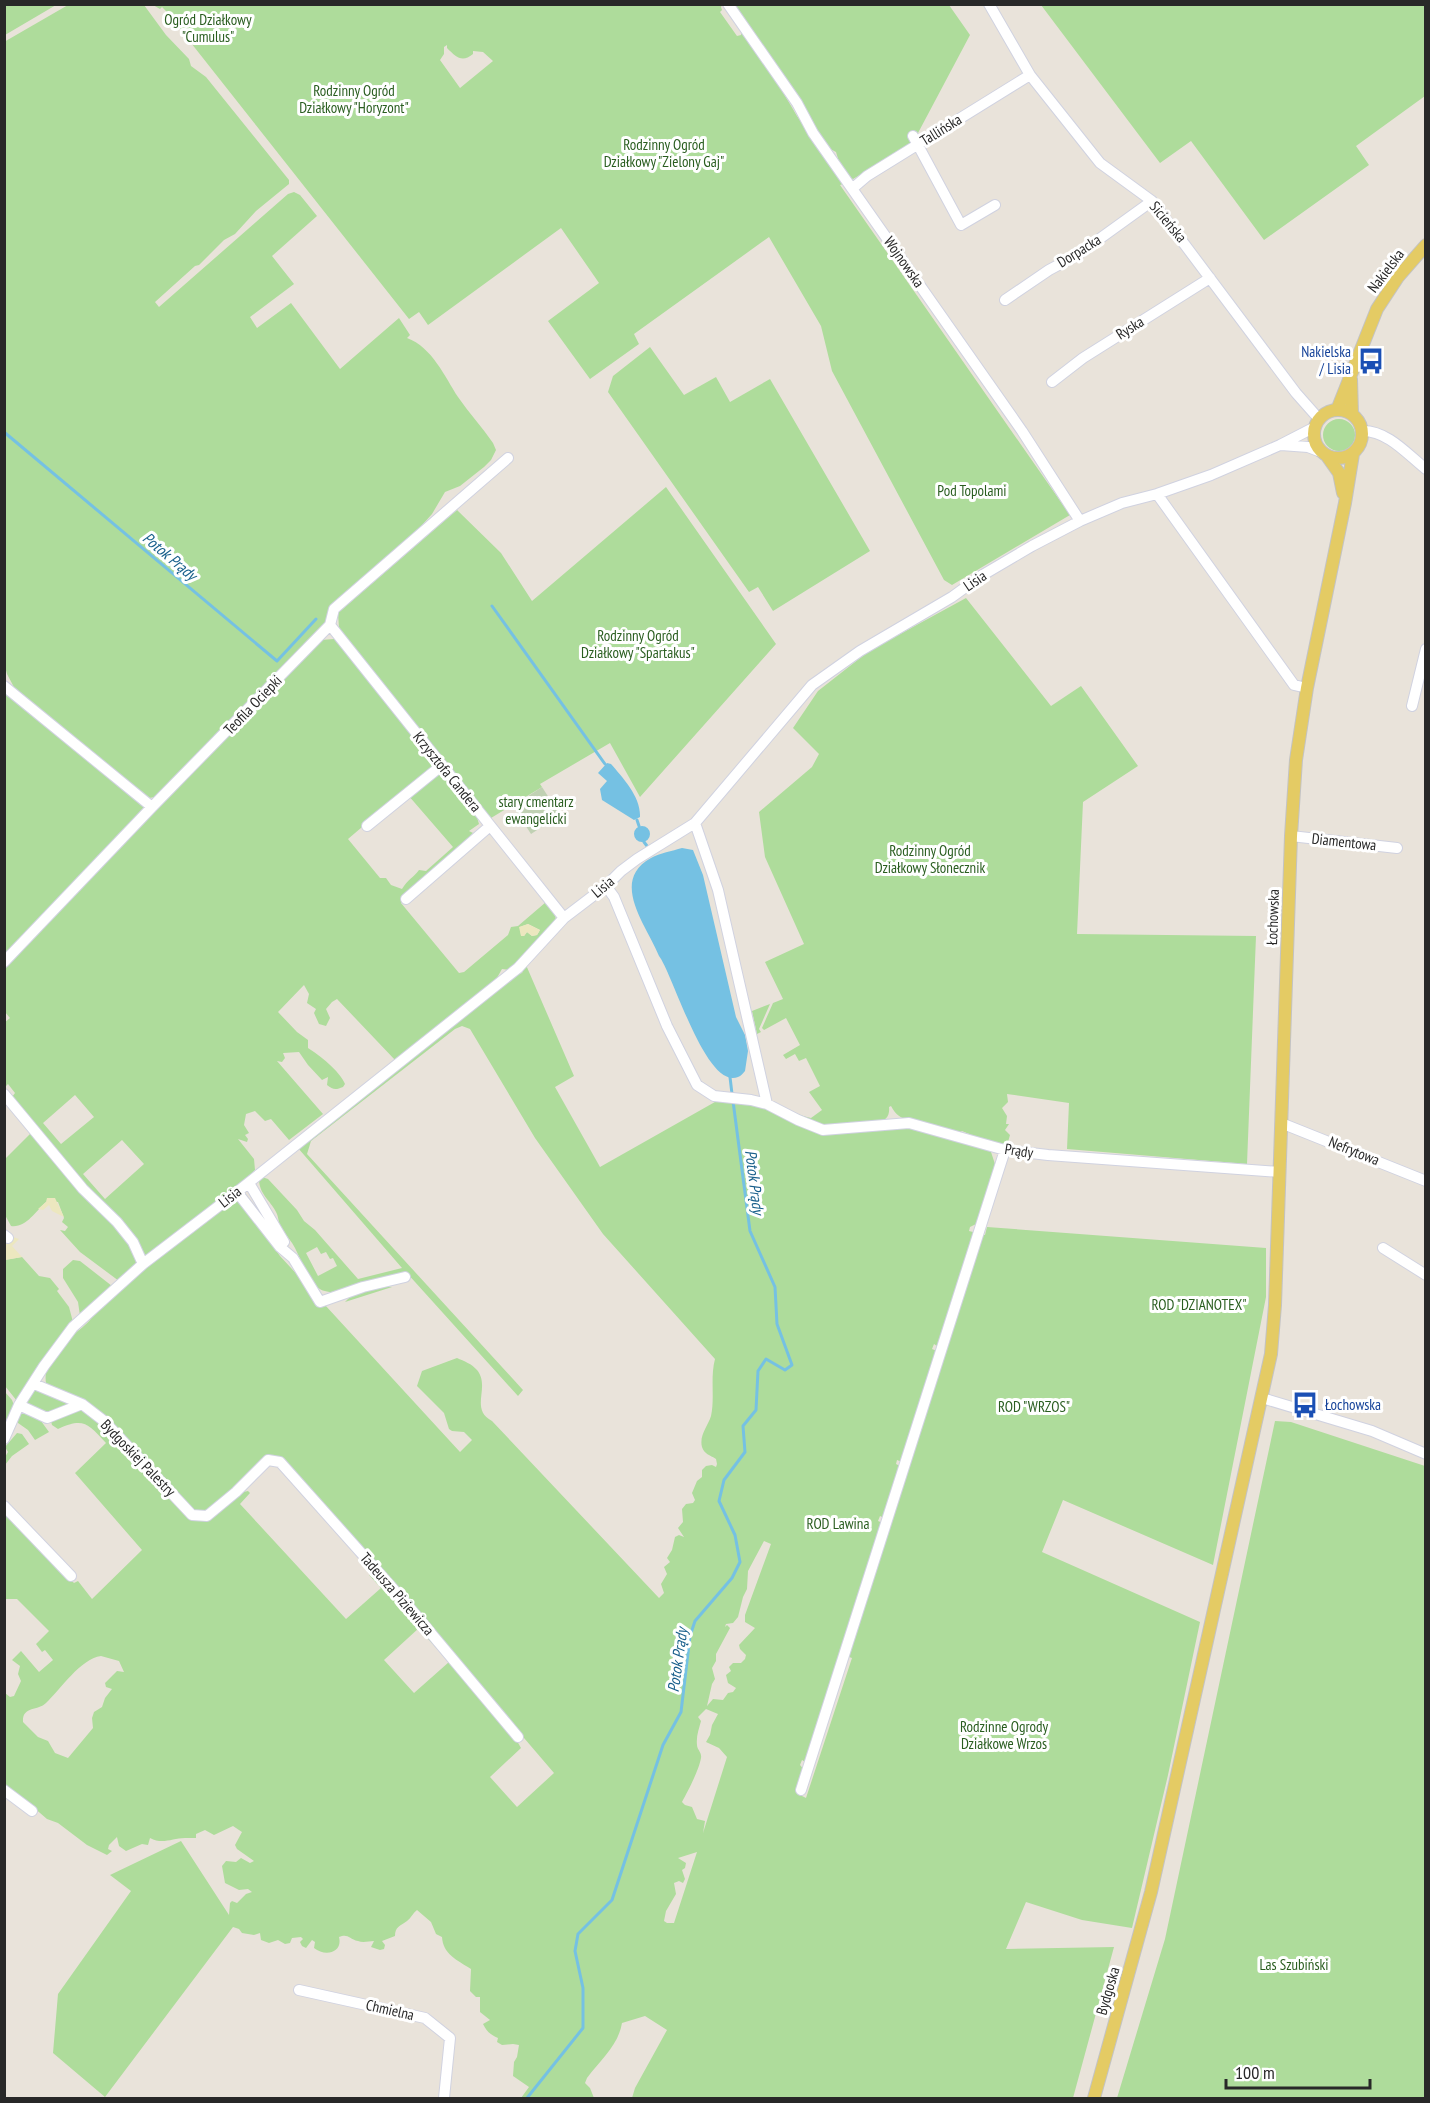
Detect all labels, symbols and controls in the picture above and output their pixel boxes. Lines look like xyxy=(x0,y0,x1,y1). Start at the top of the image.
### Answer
park label: Ogród Działkowy "Cumulus" xyxy=(164,10,252,46)
park label: Rodzinny Ogród Działkowy "Horyzont" xyxy=(299,81,409,117)
street label: Tallińska xyxy=(917,110,965,150)
park label: Rodzinny Ogród Działkowy "Zielony Gaj" xyxy=(604,135,724,171)
street label: Sicieńska xyxy=(1146,197,1191,246)
street label: Dorpacka xyxy=(1053,230,1104,271)
street label: Wojnowska xyxy=(880,233,929,291)
street label: Nakielska xyxy=(1363,245,1408,296)
street label: Ryska xyxy=(1112,312,1147,343)
place label: Nakielska / Lisia xyxy=(1301,342,1351,378)
bus stop icon: Nakielska / Lisia xyxy=(1356,346,1386,376)
park label: Pod Topolami xyxy=(937,481,1007,500)
water label: Potok Prądy xyxy=(139,528,203,586)
street label: Lisia xyxy=(960,566,990,595)
park label: Rodzinny Ogród Działkowy "Spartakus" xyxy=(581,626,695,662)
street label: Teofila Ociepki xyxy=(220,671,286,738)
street label: Krzysztofa Candera xyxy=(409,728,486,816)
park label: stary cmentarz ewangelicki xyxy=(498,792,574,828)
street label: Diamentowa xyxy=(1311,829,1377,854)
park label: Rodzinny Ogród Działkowy Słonecznik xyxy=(875,841,985,877)
street label: Lisia xyxy=(587,872,618,902)
street label: Łochowska xyxy=(1262,889,1283,945)
street label: Nefrytowa xyxy=(1326,1132,1382,1169)
street label: Prądy xyxy=(1003,1139,1035,1162)
water label: Potok Prądy xyxy=(741,1149,769,1217)
street label: Lisia xyxy=(214,1182,245,1211)
park label: ROD "DZIANOTEX" xyxy=(1152,1295,1246,1314)
bus stop icon: Łochowska xyxy=(1290,1390,1320,1420)
place label: Łochowska xyxy=(1325,1395,1381,1414)
park label: ROD "WRZOS" xyxy=(998,1397,1070,1416)
street label: Bydgoskiej Palestry xyxy=(97,1415,180,1500)
park label: ROD Lawina xyxy=(807,1514,869,1533)
street label: Tadeusza Piziewicza xyxy=(356,1548,439,1639)
water label: Potok Prądy xyxy=(663,1625,692,1693)
park label: Rodzinne Ogrody Działkowe Wrzos xyxy=(960,1717,1048,1753)
park label: Las Szubiński xyxy=(1259,1955,1329,1974)
street label: Bydgoska xyxy=(1092,1965,1123,2017)
street label: Chmielna xyxy=(364,1995,416,2024)
scale bar xyxy=(1226,2052,1370,2090)
text: 100 m xyxy=(1235,2061,1275,2084)

